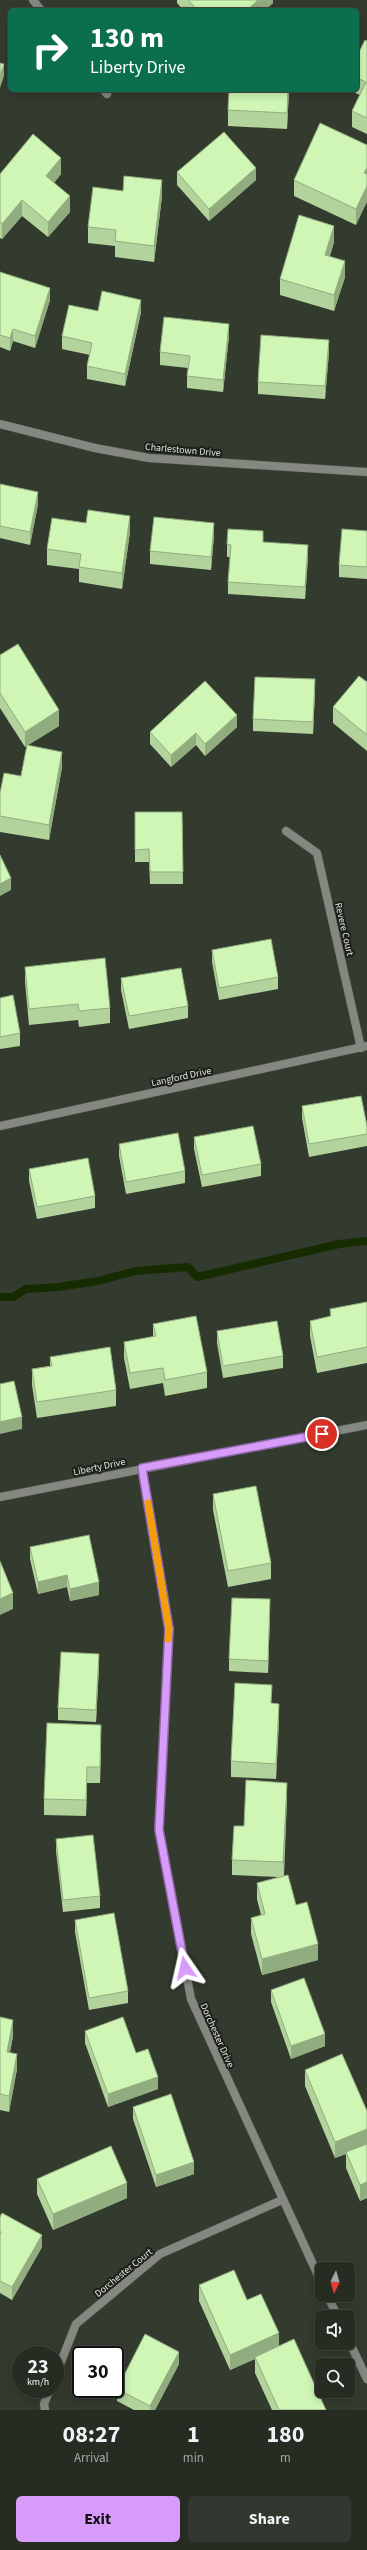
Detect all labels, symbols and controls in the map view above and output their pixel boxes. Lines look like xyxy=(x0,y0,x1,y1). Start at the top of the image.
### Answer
text: 130 m xyxy=(90,18,164,58)
icon: right xyxy=(24,24,76,76)
text: Liberty Drive xyxy=(90,55,185,80)
street label: Charlestown Drive xyxy=(144,440,221,460)
street label: Revere Court xyxy=(331,901,357,958)
street label: Langford Drive xyxy=(150,1064,213,1090)
pin xyxy=(305,1417,339,1451)
icon: arrive xyxy=(311,1423,333,1445)
street label: Liberty Drive xyxy=(72,1455,127,1479)
position arrow xyxy=(164,1947,206,1989)
street label: Dorchester Drive xyxy=(197,2001,238,2070)
street label: Dorchester Court xyxy=(92,2245,156,2301)
north arrow xyxy=(315,2262,355,2302)
map controls xyxy=(315,2262,355,2398)
button: sound xyxy=(315,2310,355,2350)
speed limit sign: 30 xyxy=(72,2346,124,2398)
text: 23 xyxy=(27,2353,49,2381)
button: search xyxy=(315,2358,355,2398)
text: km/h xyxy=(27,2375,49,2389)
text: 08:27 xyxy=(62,2417,120,2452)
text: 1 xyxy=(187,2417,200,2452)
text: 180 xyxy=(266,2417,304,2452)
text: Arrival xyxy=(74,2449,109,2467)
text: min xyxy=(183,2449,204,2467)
text: m xyxy=(280,2449,291,2467)
button: Exit xyxy=(16,2496,180,2542)
button: Share xyxy=(188,2496,351,2542)

